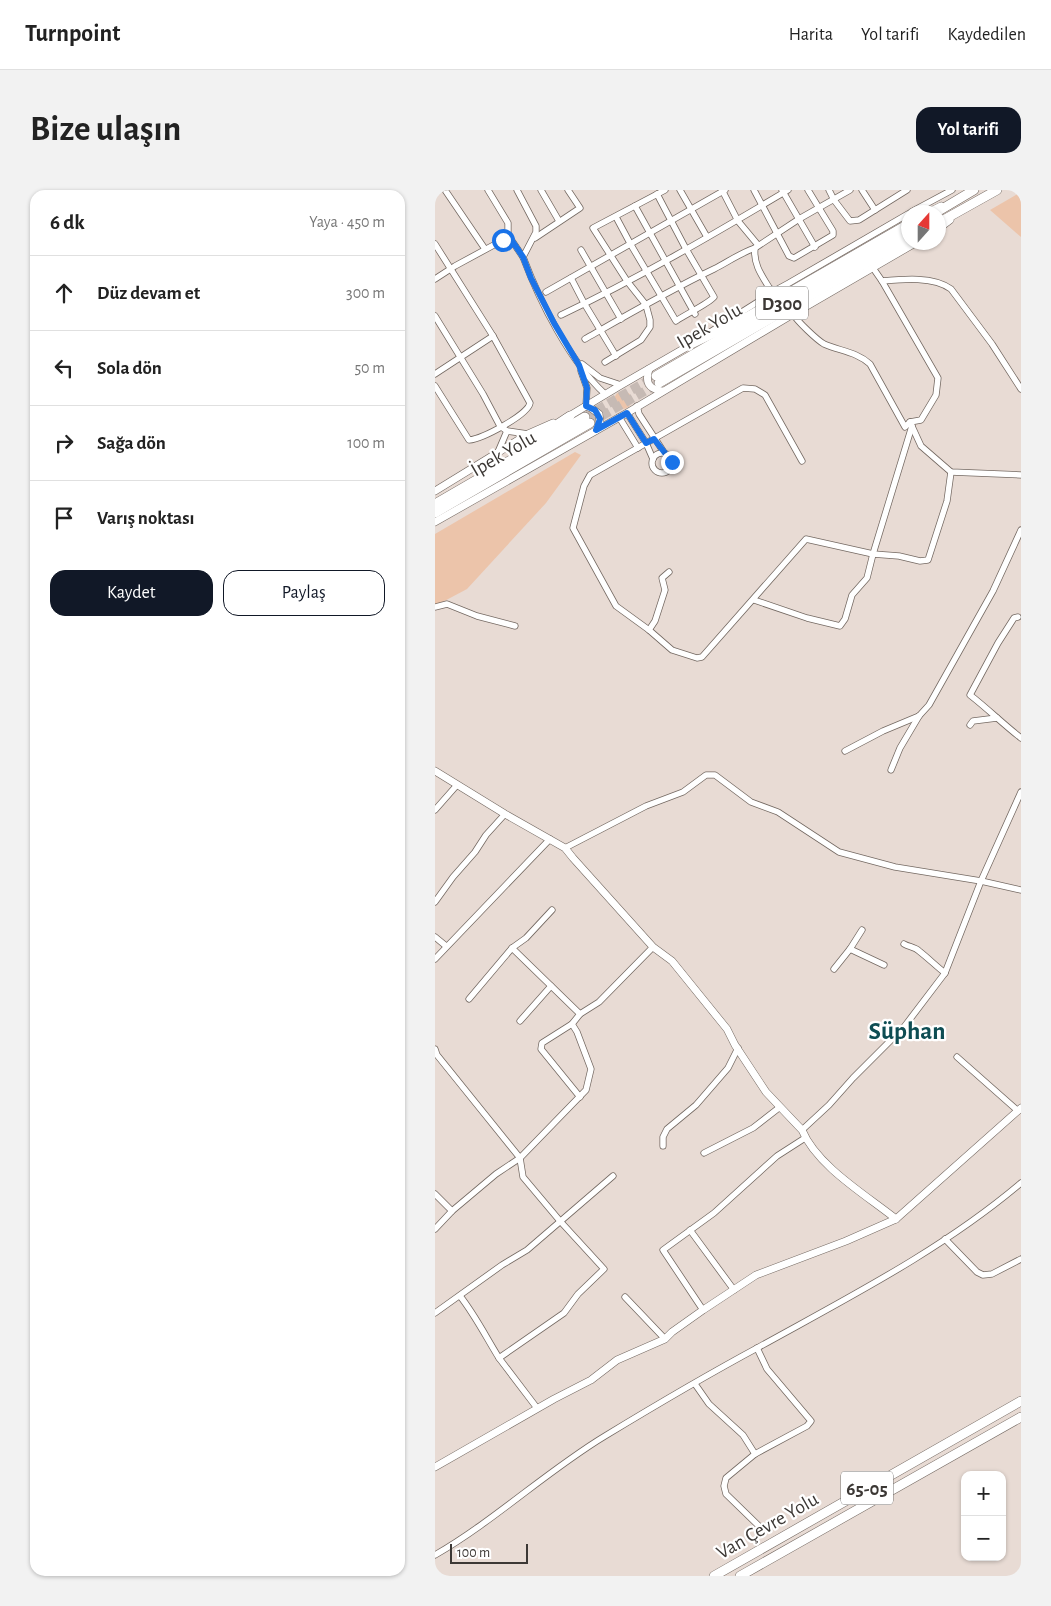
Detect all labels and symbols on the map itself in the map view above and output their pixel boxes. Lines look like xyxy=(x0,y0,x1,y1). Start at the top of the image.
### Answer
north arrow xyxy=(901,205,946,250)
route start xyxy=(492,229,515,252)
road number: D300 xyxy=(756,286,808,320)
street label: Ipek Yolu xyxy=(674,299,745,352)
street label: İpek Yolu xyxy=(468,427,539,480)
route end xyxy=(661,451,684,474)
district label: Süphan xyxy=(869,1019,945,1044)
road number: 65-05 xyxy=(841,1472,893,1505)
street label: Van Çevre Yolu xyxy=(713,1489,822,1563)
scale bar xyxy=(450,1541,527,1564)

